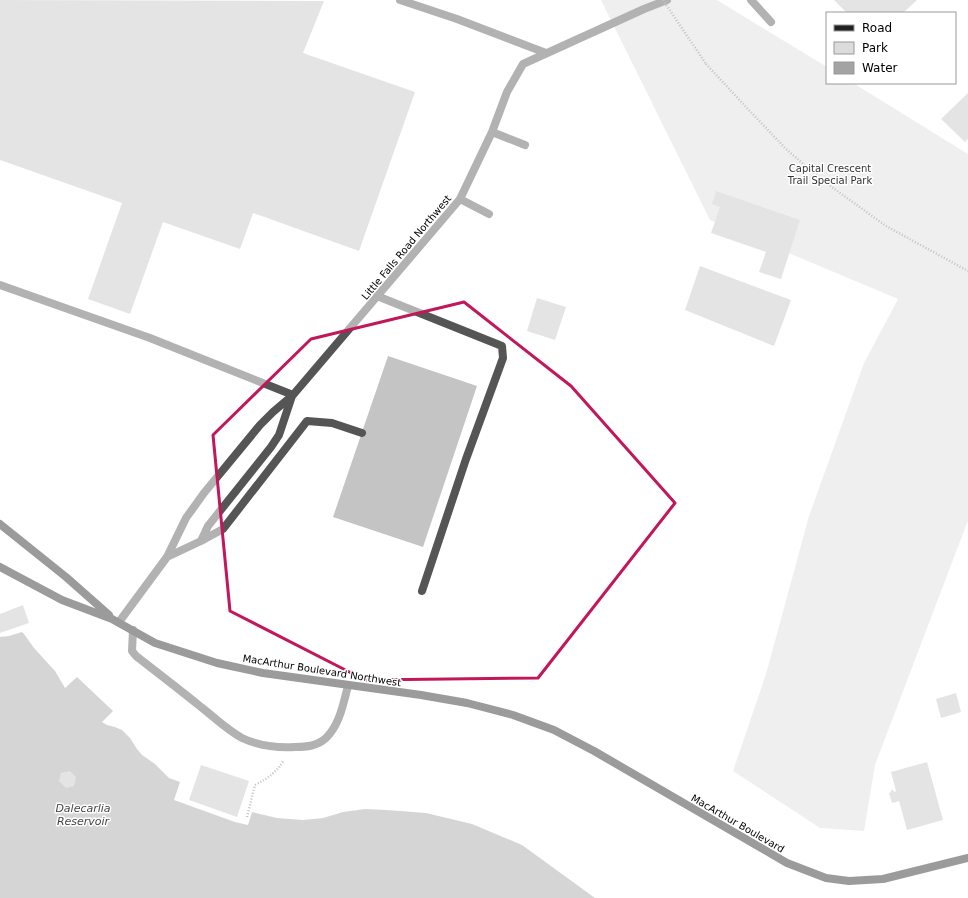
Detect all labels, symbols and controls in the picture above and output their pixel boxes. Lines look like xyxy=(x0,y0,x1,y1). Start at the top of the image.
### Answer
legend xyxy=(826,12,956,84)
text: Road xyxy=(862,21,892,35)
text: Park xyxy=(862,41,888,55)
text: Water xyxy=(862,61,898,75)
park label: Capital Crescent Trail Special Park xyxy=(787,163,872,186)
street label: Little Falls Road Northwest xyxy=(359,193,453,302)
street label: MacArthur Boulevard Northwest xyxy=(242,653,402,688)
street label: MacArthur Boulevard xyxy=(689,792,786,855)
water label: Dalecarlia Reservoir xyxy=(55,802,111,828)

